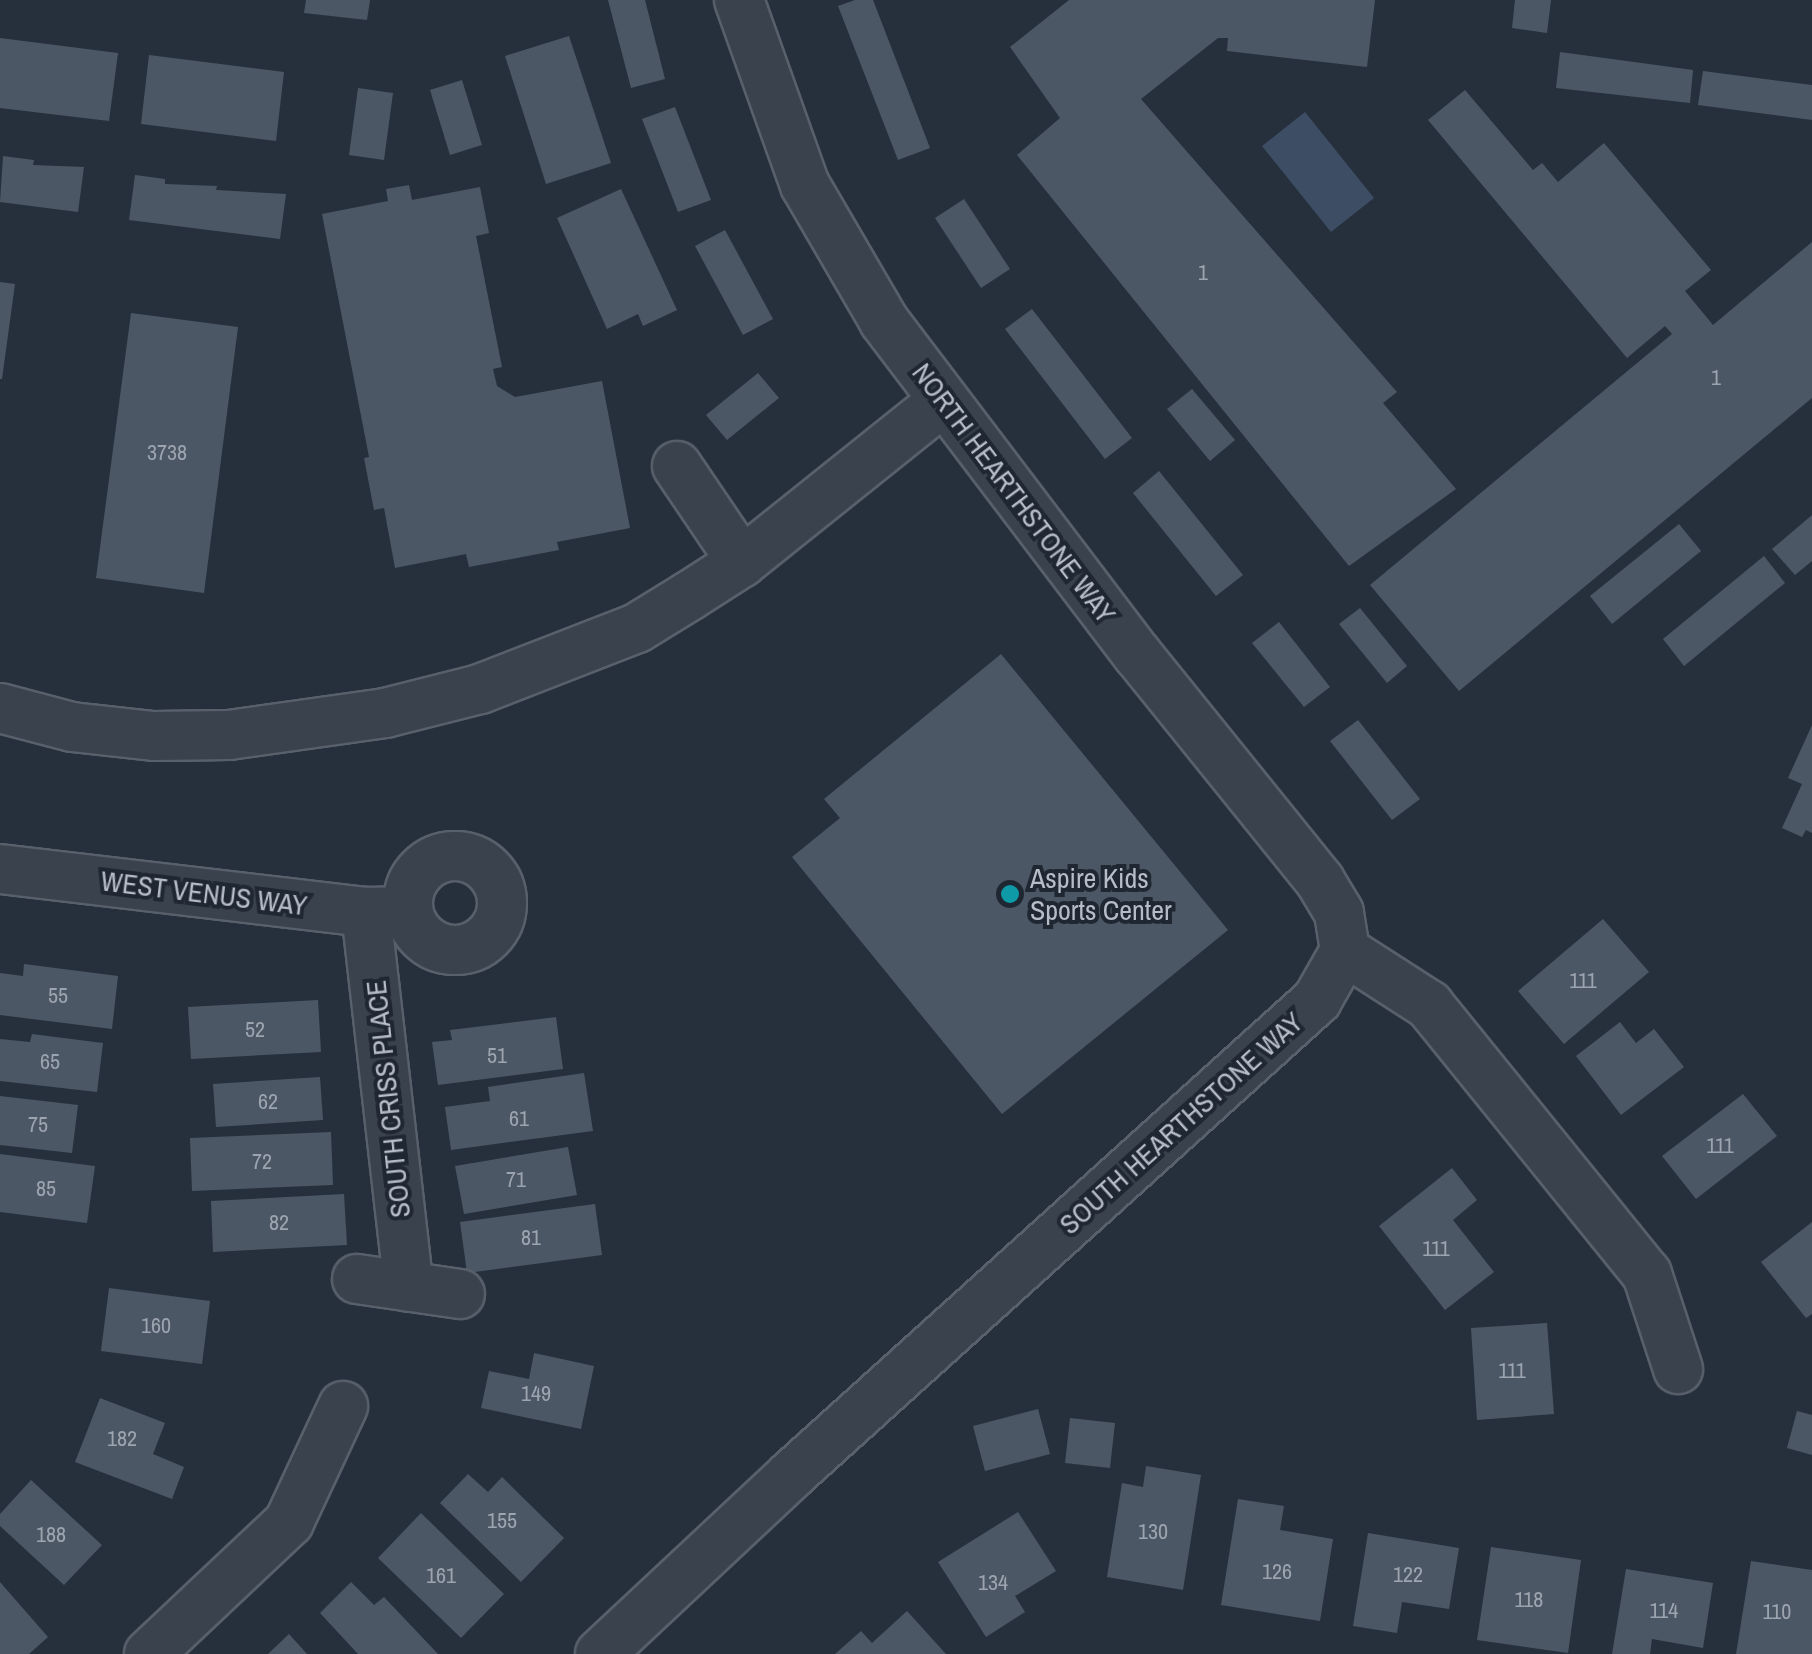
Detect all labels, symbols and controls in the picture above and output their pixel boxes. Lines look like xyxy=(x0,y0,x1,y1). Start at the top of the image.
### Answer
house number: 1 xyxy=(1198,260,1208,286)
street label: NORTH HEARTHSTONE WAY xyxy=(905,357,1123,629)
house number: 1 xyxy=(1711,365,1721,391)
house number: 3738 xyxy=(147,440,187,466)
place label: Aspire Kids Sports Center xyxy=(1030,861,1172,927)
street label: WEST VENUS WAY xyxy=(99,864,309,922)
marker: Aspire Kids Sports Center xyxy=(999,883,1021,905)
house number: 111 xyxy=(1569,968,1597,994)
street label: SOUTH CRISS PLACE xyxy=(359,979,417,1219)
house number: 55 xyxy=(48,983,68,1009)
street label: SOUTH HEARTHSTONE WAY xyxy=(1052,1005,1310,1241)
house number: 52 xyxy=(245,1017,265,1043)
house number: 51 xyxy=(487,1043,507,1069)
house number: 65 xyxy=(40,1049,60,1075)
house number: 62 xyxy=(258,1089,278,1115)
house number: 61 xyxy=(509,1106,529,1132)
house number: 75 xyxy=(28,1112,48,1138)
house number: 111 xyxy=(1706,1133,1734,1159)
house number: 72 xyxy=(252,1149,272,1175)
house number: 71 xyxy=(506,1167,526,1193)
house number: 85 xyxy=(36,1176,56,1202)
house number: 82 xyxy=(269,1210,289,1236)
house number: 81 xyxy=(521,1225,541,1251)
house number: 111 xyxy=(1422,1236,1450,1262)
house number: 160 xyxy=(141,1313,171,1339)
house number: 111 xyxy=(1498,1358,1526,1384)
house number: 149 xyxy=(521,1381,551,1407)
house number: 182 xyxy=(107,1426,137,1452)
house number: 155 xyxy=(487,1508,517,1534)
house number: 130 xyxy=(1138,1519,1168,1545)
house number: 188 xyxy=(36,1522,66,1548)
house number: 126 xyxy=(1262,1559,1292,1585)
house number: 122 xyxy=(1393,1562,1423,1588)
house number: 161 xyxy=(426,1563,456,1589)
house number: 134 xyxy=(978,1570,1008,1596)
house number: 118 xyxy=(1515,1587,1543,1613)
house number: 114 xyxy=(1650,1598,1678,1624)
house number: 110 xyxy=(1763,1599,1791,1625)

